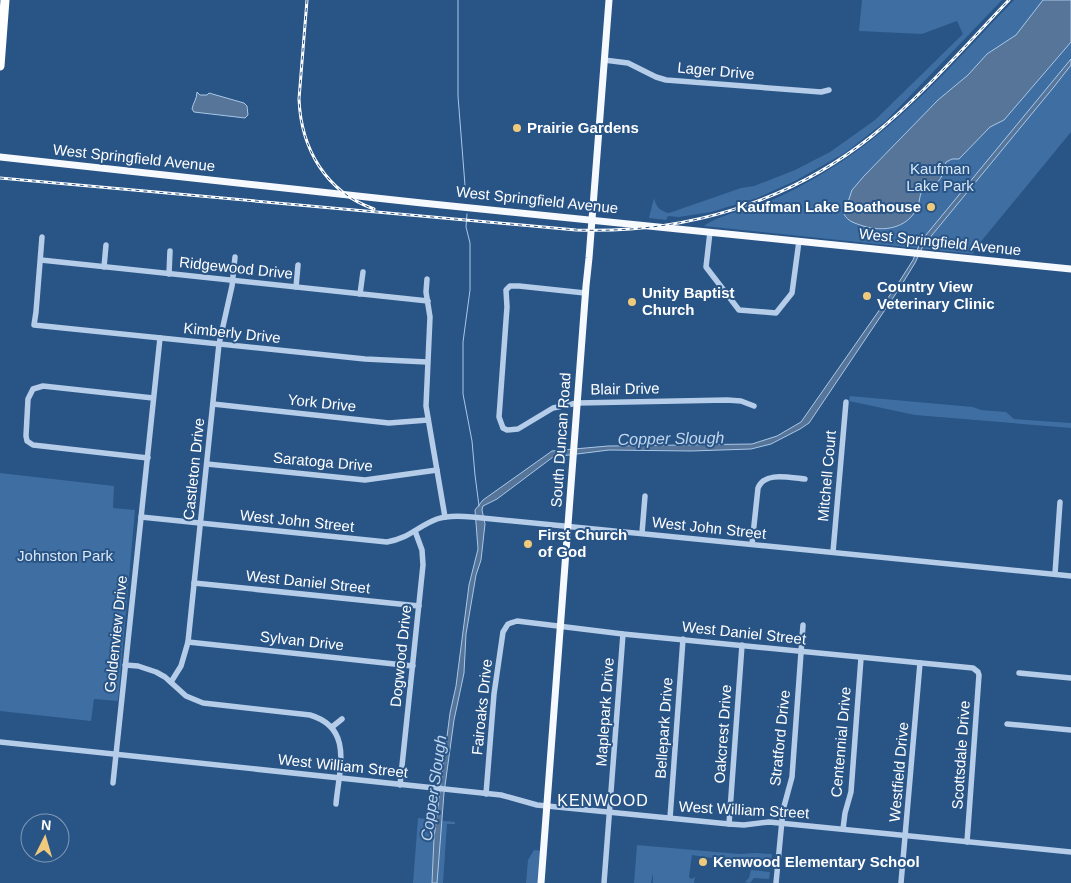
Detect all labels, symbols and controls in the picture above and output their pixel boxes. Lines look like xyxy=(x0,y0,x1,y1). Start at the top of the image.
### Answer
street label: Lager Drive xyxy=(677,59,755,82)
place label: Prairie Gardens xyxy=(527,119,639,136)
marker: Prairie Gardens xyxy=(511,122,523,134)
street label: West Springfield Avenue xyxy=(52,141,216,174)
park label: Kaufman Lake Park xyxy=(906,160,974,194)
street label: West Springfield Avenue xyxy=(455,183,619,216)
place label: Kaufman Lake Boathouse xyxy=(737,198,921,215)
marker: Kaufman Lake Boathouse xyxy=(925,201,937,213)
street label: West Springfield Avenue xyxy=(858,225,1022,258)
street label: Ridgewood Drive xyxy=(178,253,294,282)
place label: Country View Veterinary Clinic xyxy=(877,278,995,312)
place label: Unity Baptist Church xyxy=(642,284,735,318)
marker: Country View Veterinary Clinic xyxy=(861,290,873,302)
marker: Unity Baptist Church xyxy=(626,296,638,308)
street label: Kimberly Drive xyxy=(183,319,281,346)
street label: South Duncan Road xyxy=(547,372,574,508)
street label: Blair Drive xyxy=(590,379,660,398)
street label: York Drive xyxy=(287,390,357,415)
street label: Castleton Drive xyxy=(180,417,207,521)
water label: Copper Slough xyxy=(617,429,725,448)
street label: Mitchell Court xyxy=(814,429,839,522)
street label: Saratoga Drive xyxy=(272,449,374,474)
street label: West John Street xyxy=(239,506,356,535)
street label: West John Street xyxy=(651,513,768,542)
place label: First Church of God xyxy=(538,526,627,560)
marker: First Church of God xyxy=(522,538,534,550)
park label: Johnston Park xyxy=(17,547,113,564)
street label: West Daniel Street xyxy=(245,567,372,597)
street label: Goldenview Drive xyxy=(101,575,130,693)
street label: Dogwood Drive xyxy=(387,604,414,708)
street label: West Daniel Street xyxy=(681,618,808,648)
street label: Sylvan Drive xyxy=(259,628,345,653)
street label: Maplepark Drive xyxy=(592,657,617,767)
street label: Fairoaks Drive xyxy=(468,658,495,756)
street label: Bellepark Drive xyxy=(651,677,676,779)
street label: Oakcrest Drive xyxy=(711,684,734,784)
street label: Centennial Drive xyxy=(827,686,854,798)
street label: Stratford Drive xyxy=(766,689,793,787)
street label: Scottsdale Drive xyxy=(948,700,973,810)
street label: Westfield Drive xyxy=(886,721,911,823)
water label: Copper Slough xyxy=(418,734,449,842)
street label: West William Street xyxy=(277,750,410,781)
district label: KENWOOD xyxy=(557,792,649,809)
street label: West William Street xyxy=(678,798,811,821)
north arrow xyxy=(20,813,70,863)
text: N xyxy=(40,817,52,833)
place label: Kenwood Elementary School xyxy=(713,853,920,870)
marker: Kenwood Elementary School xyxy=(697,856,709,868)

